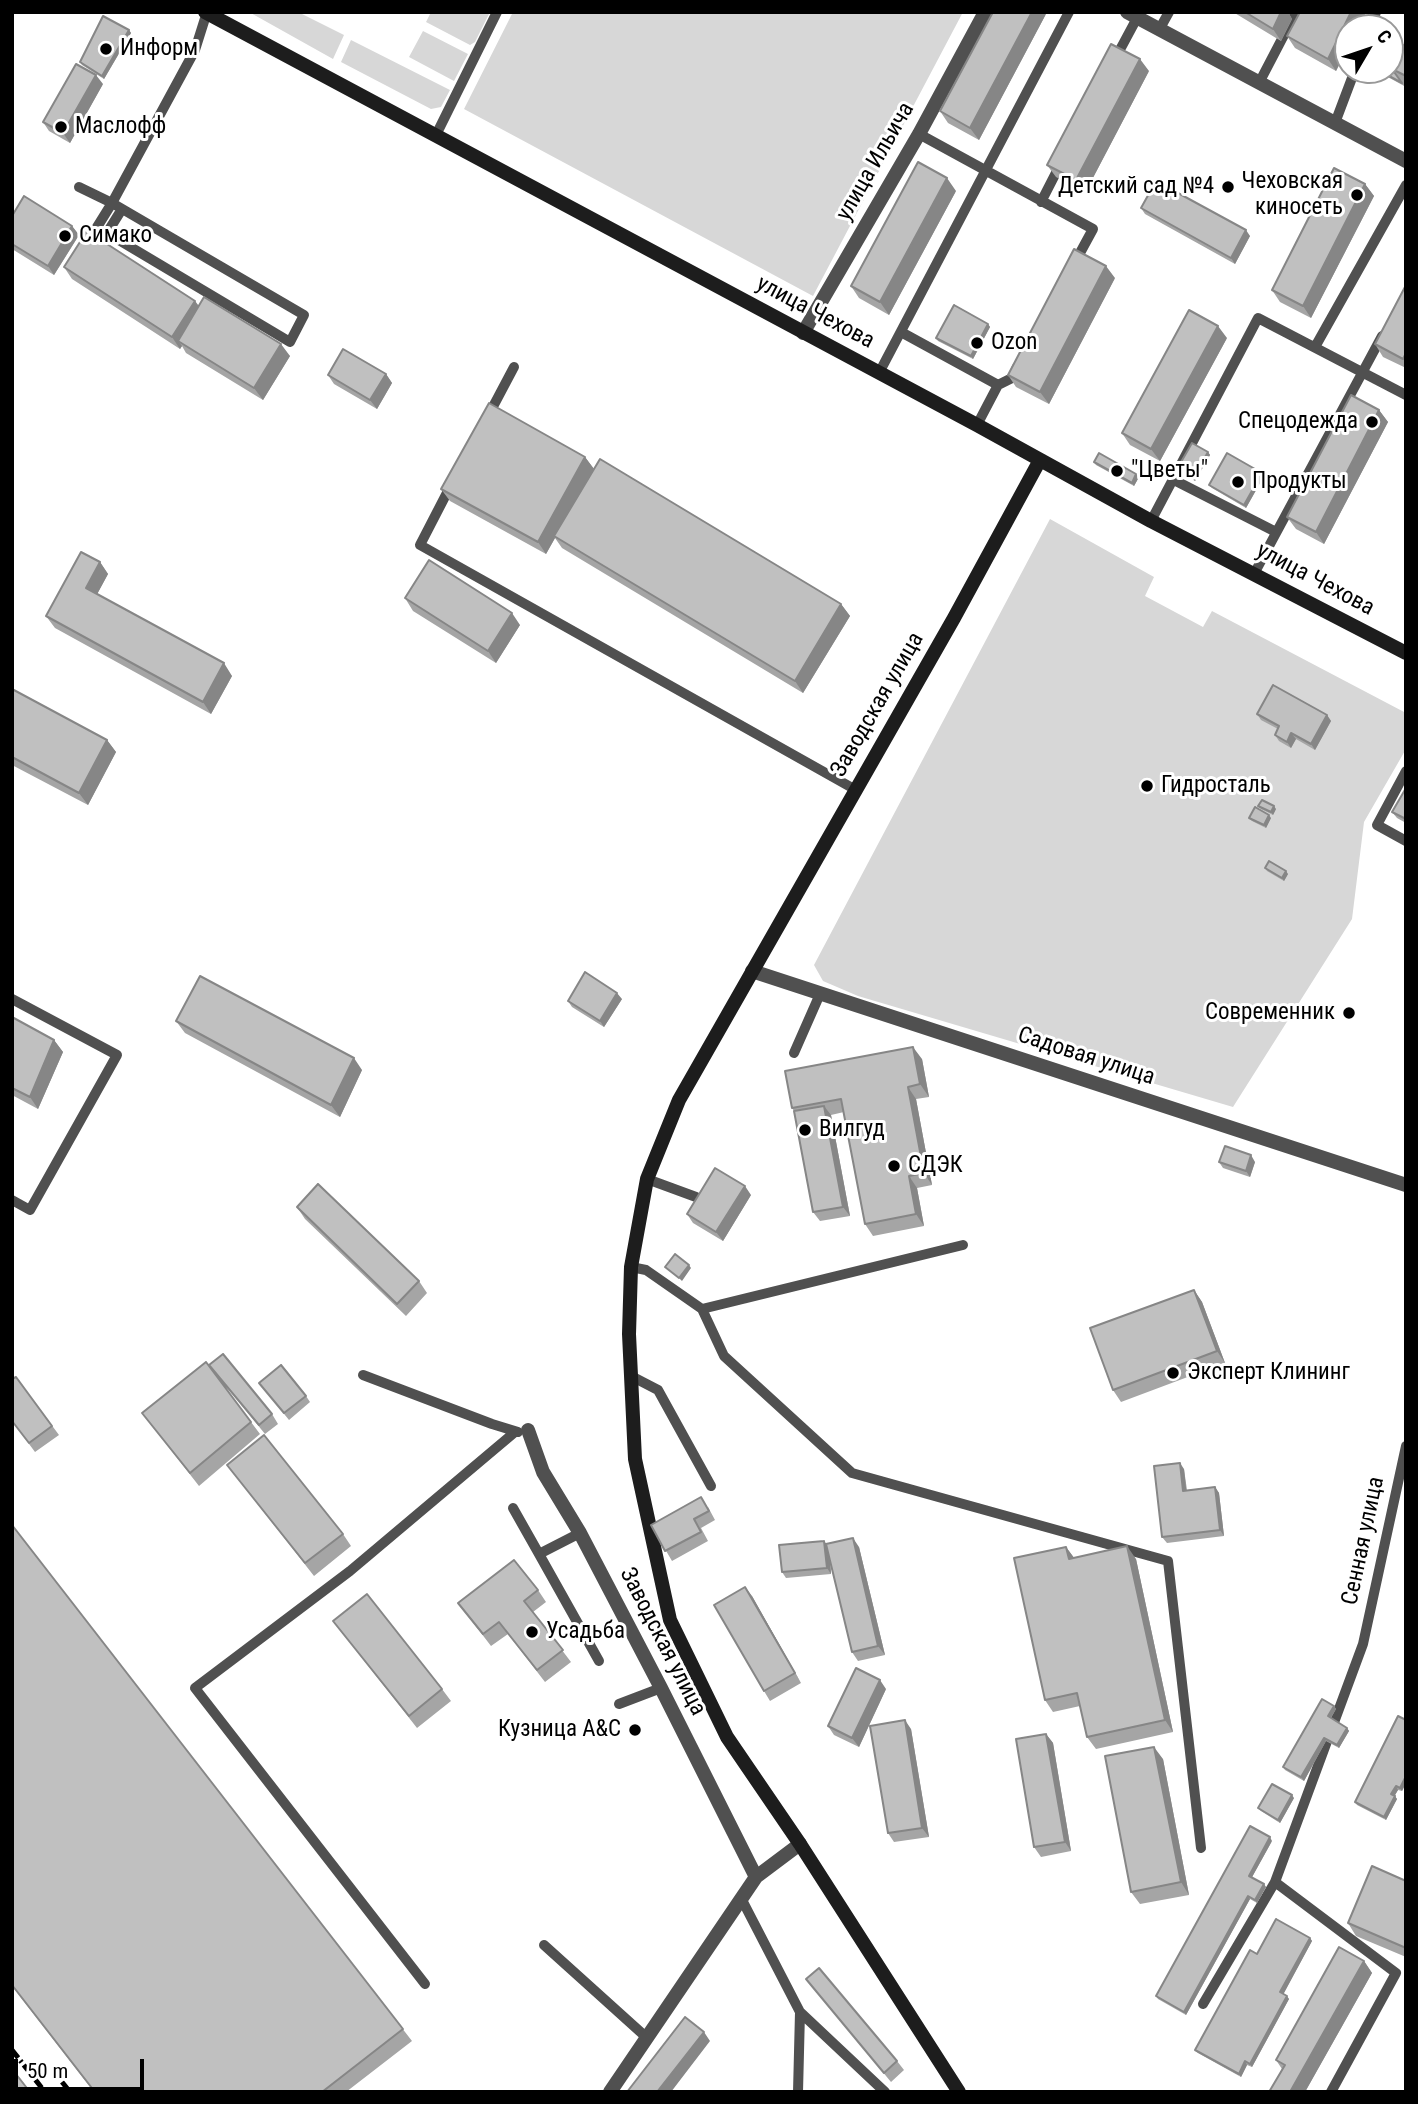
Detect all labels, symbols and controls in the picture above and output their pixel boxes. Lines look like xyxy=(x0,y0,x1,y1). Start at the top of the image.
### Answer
north arrow xyxy=(1334,14,1404,84)
text: С xyxy=(1372,25,1396,48)
place label: Информ xyxy=(120,35,198,63)
marker: Информ xyxy=(98,41,114,57)
street label: улица Ильича xyxy=(831,98,921,226)
place label: Маслофф xyxy=(75,113,166,141)
marker: Маслофф xyxy=(53,119,69,135)
place label: Чеховская киносеть xyxy=(1242,168,1343,222)
place label: Детский сад №4 xyxy=(1058,173,1214,201)
marker: Детский сад №4 xyxy=(1220,179,1236,195)
marker: Чеховская киносеть xyxy=(1349,187,1365,203)
place label: Симако xyxy=(79,222,152,250)
marker: Симако xyxy=(57,228,73,244)
street label: улица Чехова xyxy=(751,270,879,356)
place label: Ozon xyxy=(991,329,1037,357)
marker: Ozon xyxy=(969,335,985,351)
place label: Спецодежда xyxy=(1238,408,1358,436)
marker: Спецодежда xyxy=(1364,414,1380,430)
place label: "Цветы" xyxy=(1131,457,1208,485)
marker: "Цветы" xyxy=(1109,463,1125,479)
place label: Продукты xyxy=(1252,468,1347,496)
marker: Продукты xyxy=(1230,474,1246,490)
street label: улица Чехова xyxy=(1251,537,1379,623)
street label: Заводская улица xyxy=(825,628,931,782)
place label: Гидросталь xyxy=(1161,772,1271,800)
marker: Гидросталь xyxy=(1139,778,1155,794)
place label: Современник xyxy=(1205,999,1335,1027)
marker: Современник xyxy=(1341,1005,1357,1021)
street label: Садовая улица xyxy=(1014,1022,1158,1092)
place label: Вилгуд xyxy=(819,1116,885,1144)
marker: Вилгуд xyxy=(797,1122,813,1138)
place label: СДЭК xyxy=(908,1152,963,1180)
marker: СДЭК xyxy=(886,1158,902,1174)
place label: Эксперт Клининг xyxy=(1187,1359,1350,1387)
marker: Эксперт Клининг xyxy=(1165,1365,1181,1381)
street label: Сенная улица xyxy=(1337,1474,1391,1608)
street label: Заводская улица xyxy=(613,1563,711,1721)
place label: Усадьба xyxy=(546,1618,625,1646)
marker: Усадьба xyxy=(524,1624,540,1640)
place label: Кузница А&С xyxy=(498,1716,621,1744)
marker: Кузница А&С xyxy=(627,1722,643,1738)
scale bar xyxy=(18,2044,147,2088)
text: 50 m xyxy=(27,2059,68,2083)

